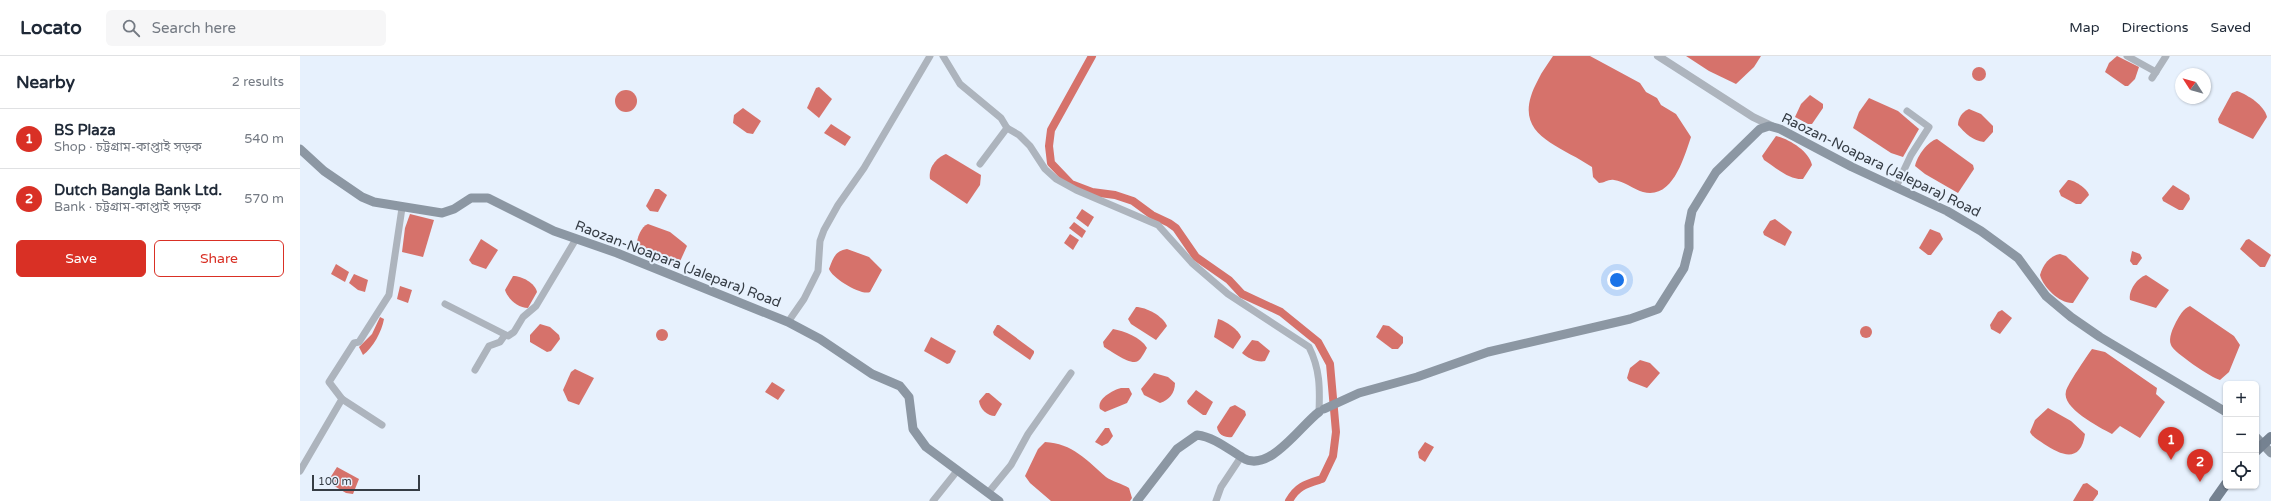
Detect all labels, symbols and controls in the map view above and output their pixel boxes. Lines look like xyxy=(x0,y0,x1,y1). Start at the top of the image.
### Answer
search box xyxy=(106,10,386,46)
text: Locato xyxy=(20,17,82,39)
icon: search xyxy=(120,17,142,39)
text: Search here xyxy=(152,19,236,37)
text: Map xyxy=(2069,19,2100,36)
text: Directions xyxy=(2122,19,2189,36)
text: Saved xyxy=(2211,19,2251,36)
north arrow xyxy=(2175,68,2211,104)
text: Nearby xyxy=(16,72,75,93)
text: 2 results xyxy=(232,74,284,90)
street label: Raozan-Noapara (Jalepara) Road xyxy=(1779,109,1983,221)
text: BS Plaza xyxy=(54,121,116,139)
text: 1 xyxy=(25,131,33,147)
text: 540 m xyxy=(244,131,284,147)
text: Shop · চট্টগ্রাম-কাপ্তাই সড়ক xyxy=(54,139,202,155)
text: Dutch Bangla Bank Ltd. xyxy=(54,181,222,199)
text: 2 xyxy=(25,191,33,207)
text: 570 m xyxy=(244,191,284,207)
text: Bank · চট্টগ্রাম-কাপ্তাই সড়ক xyxy=(54,199,201,215)
street label: Raozan-Noapara (Jalepara) Road xyxy=(573,217,783,311)
button: Save xyxy=(16,240,146,277)
button: Share xyxy=(154,240,284,277)
your location xyxy=(1607,270,1627,290)
map controls xyxy=(2223,381,2259,489)
button: + xyxy=(2223,381,2259,417)
button: − xyxy=(2223,417,2259,453)
pin: 1 xyxy=(2158,427,2184,460)
pin: 2 xyxy=(2187,449,2213,482)
button: locate xyxy=(2223,453,2259,489)
scale bar xyxy=(312,473,420,492)
text: 100 m xyxy=(318,475,352,488)

